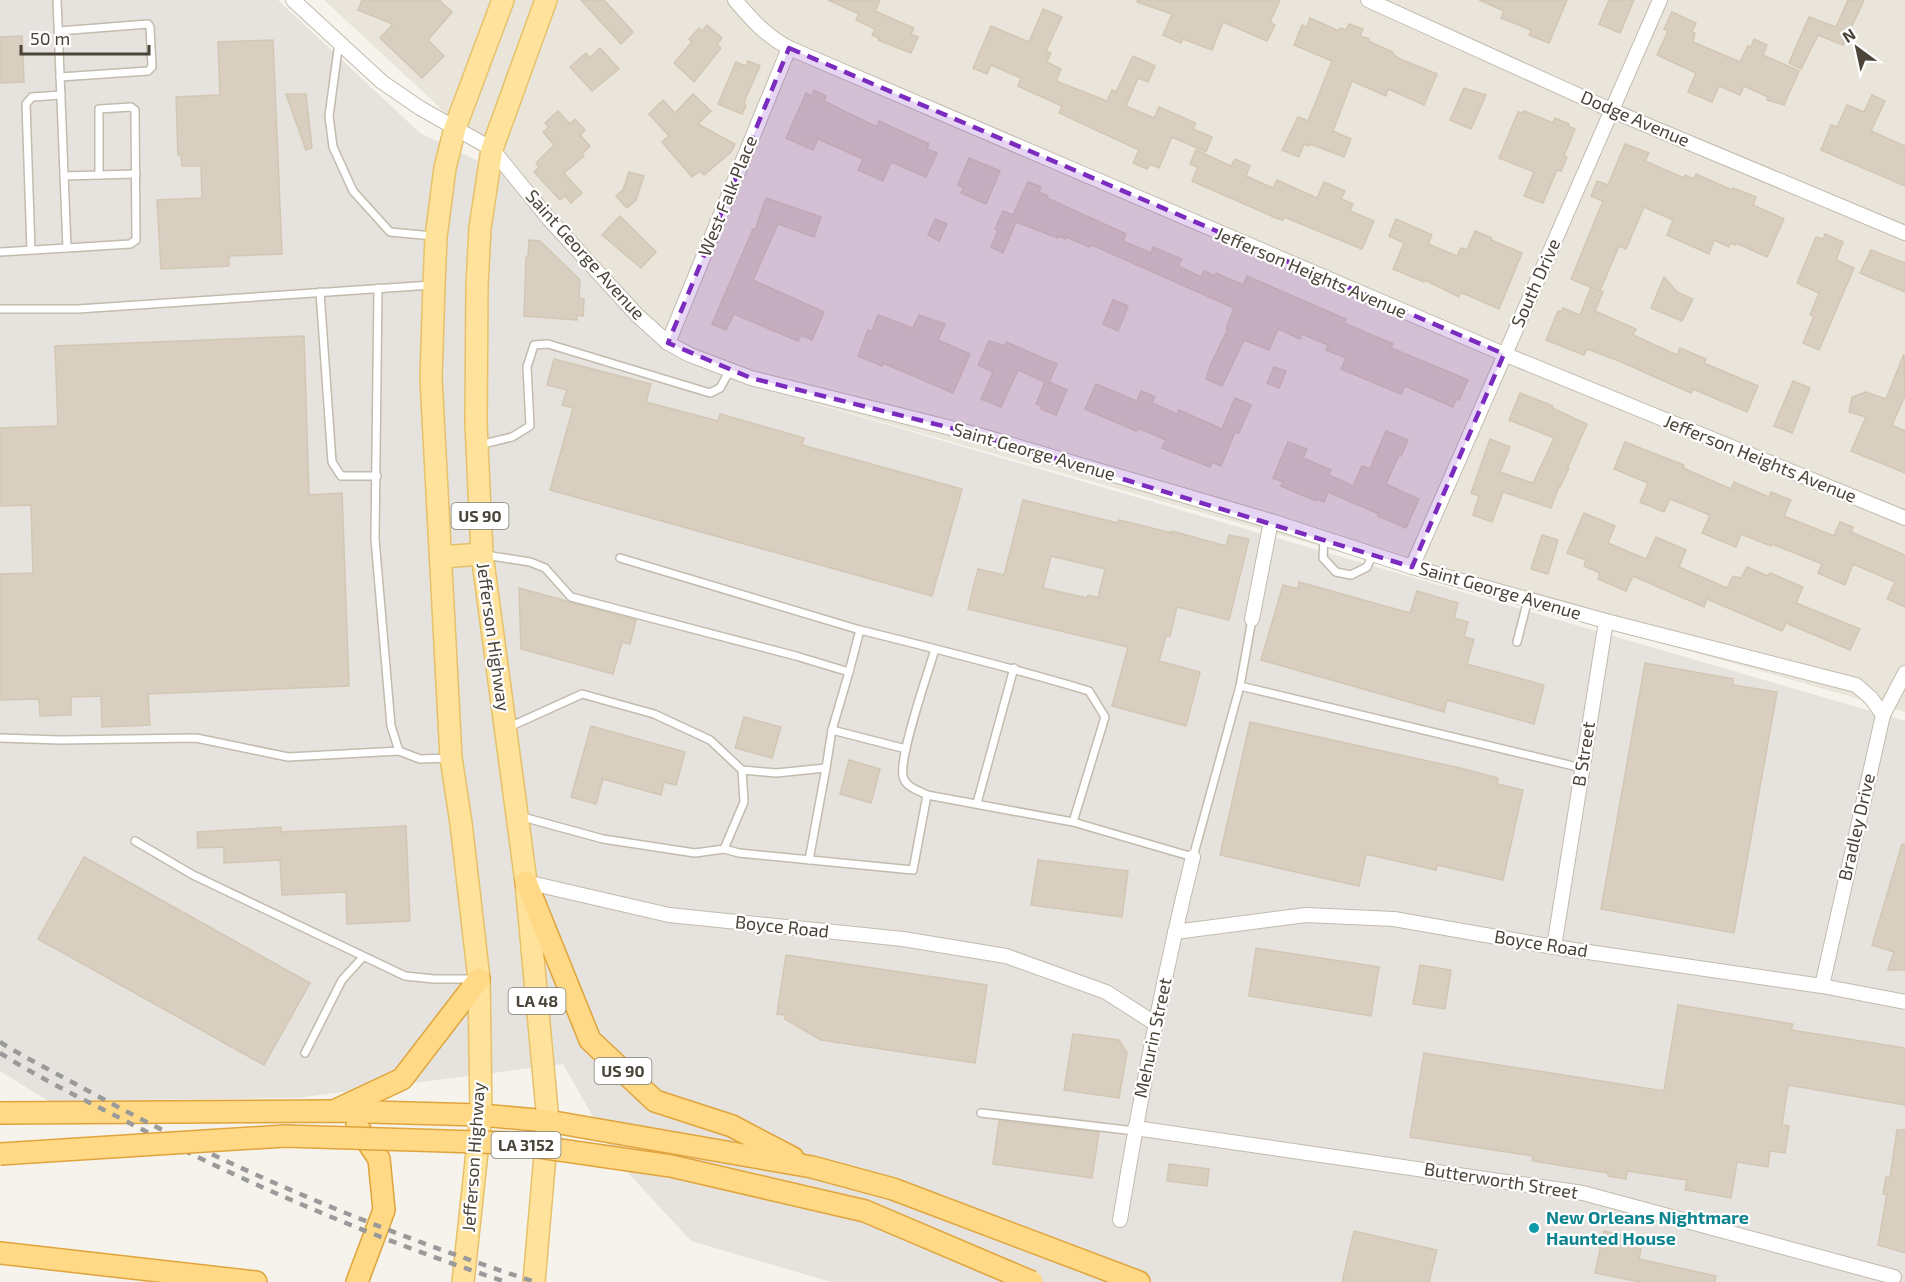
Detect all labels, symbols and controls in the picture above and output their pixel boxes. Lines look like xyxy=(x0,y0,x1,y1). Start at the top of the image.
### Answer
scale bar xyxy=(21,18,148,56)
north arrow xyxy=(1827,18,1887,78)
text: N xyxy=(1839,24,1859,46)
text: 50 m xyxy=(30,27,70,49)
street label: Dodge Avenue xyxy=(1578,85,1693,151)
street label: West Falk Place xyxy=(693,132,761,259)
street label: Saint George Avenue xyxy=(521,185,650,324)
street label: Jefferson Heights Avenue xyxy=(1212,222,1410,322)
street label: South Drive xyxy=(1506,235,1564,330)
street label: Jefferson Heights Avenue xyxy=(1661,409,1860,507)
street label: Saint George Avenue xyxy=(951,417,1118,485)
road number: US 90 xyxy=(452,503,508,529)
street label: Saint George Avenue xyxy=(1417,556,1584,624)
street label: Jefferson Highway xyxy=(473,561,515,713)
street label: B Street xyxy=(1567,720,1599,788)
street label: Bradley Drive xyxy=(1833,771,1879,883)
street label: Boyce Road xyxy=(734,910,830,942)
street label: Boyce Road xyxy=(1493,925,1590,961)
street label: Mehurin Street xyxy=(1129,976,1176,1100)
road number: LA 48 xyxy=(508,988,566,1014)
road number: US 90 xyxy=(594,1058,652,1084)
street label: Jefferson Highway xyxy=(457,1081,489,1233)
road number: LA 3152 xyxy=(492,1132,560,1158)
street label: Butterworth Street xyxy=(1423,1157,1580,1203)
place label: New Orleans Nightmare Haunted House xyxy=(1546,1206,1749,1249)
marker: New Orleans Nightmare Haunted House xyxy=(1527,1221,1541,1235)

